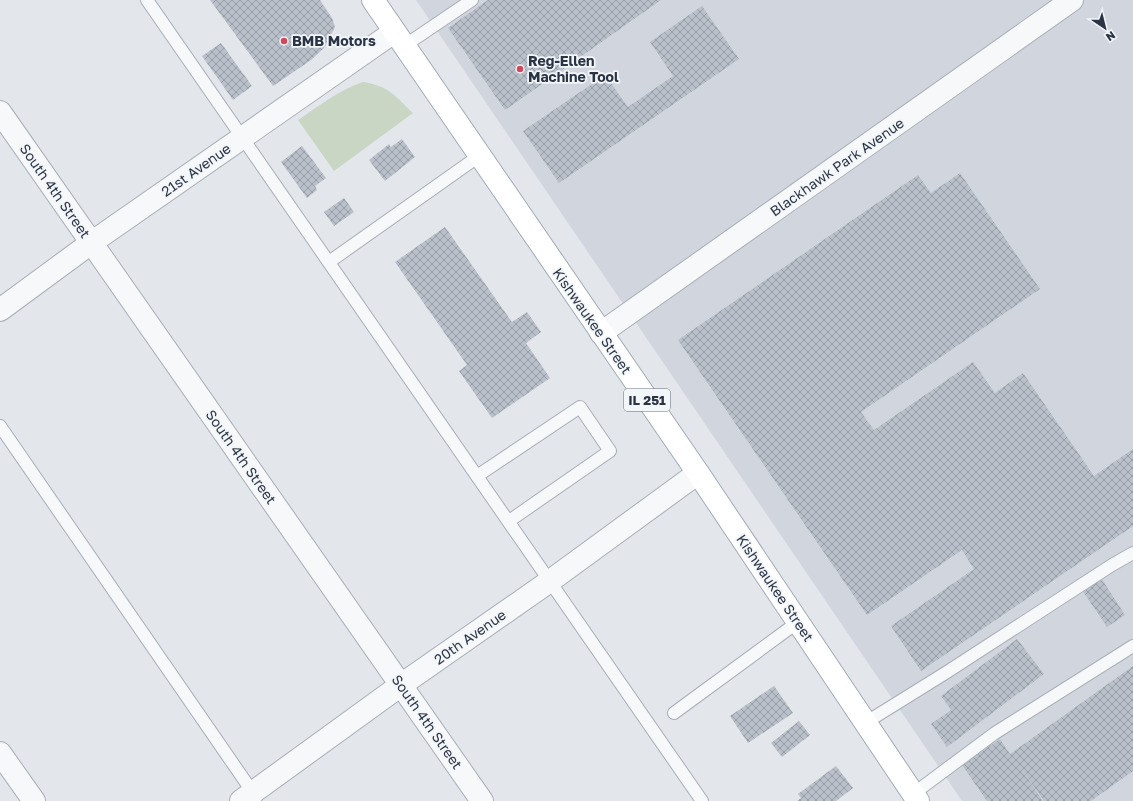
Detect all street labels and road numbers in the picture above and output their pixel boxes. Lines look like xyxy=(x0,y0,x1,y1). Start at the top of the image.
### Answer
street label: Blackhawk Park Avenue xyxy=(766,114,907,219)
street label: 21st Avenue xyxy=(158,139,234,200)
street label: South 4th Street xyxy=(17,140,94,241)
street label: Kishwaukee Street xyxy=(549,264,635,377)
road number: IL 251 xyxy=(624,389,670,411)
street label: South 4th Street xyxy=(203,406,280,507)
street label: Kishwaukee Street xyxy=(733,531,818,645)
street label: 20th Avenue xyxy=(430,606,509,668)
street label: South 4th Street xyxy=(389,671,466,772)

